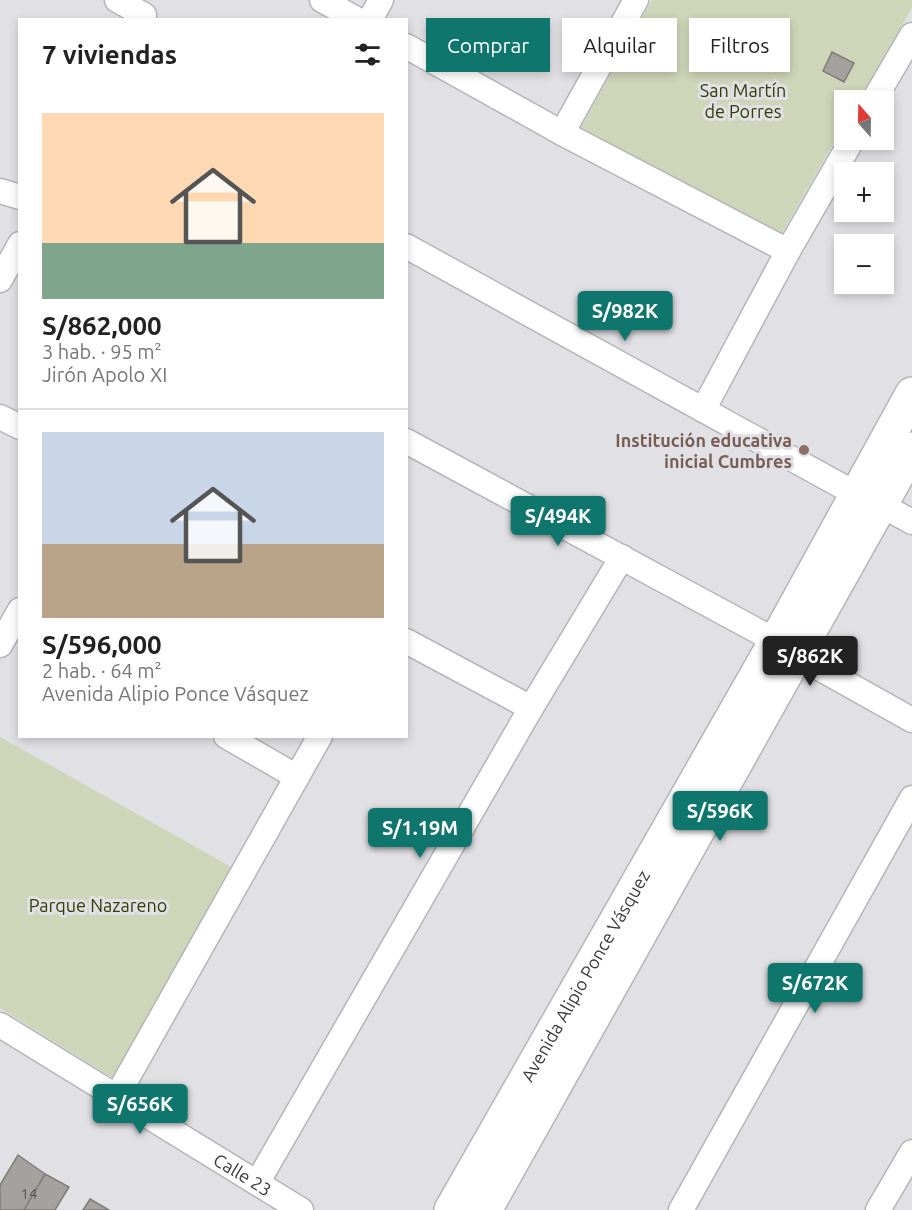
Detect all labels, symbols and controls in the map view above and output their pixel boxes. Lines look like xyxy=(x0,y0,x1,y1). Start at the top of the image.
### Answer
chip: Comprar xyxy=(426,18,550,72)
chip: Alquilar xyxy=(562,18,677,72)
chip: Filtros xyxy=(689,18,790,72)
icon: filters xyxy=(351,38,384,71)
text: 7 viviendas xyxy=(42,40,177,69)
park label: San Martín de Porres xyxy=(700,80,786,121)
north arrow xyxy=(834,90,894,150)
map controls xyxy=(834,90,894,294)
icon: home xyxy=(159,152,267,260)
button: + xyxy=(834,162,894,222)
button: − xyxy=(834,234,894,294)
pin: S/982K xyxy=(576,291,674,342)
text: S/982K xyxy=(592,299,658,322)
text: S/862,000 xyxy=(42,311,162,340)
text: 3 hab. · 95 m² xyxy=(42,340,162,363)
text: Jirón Apolo XI xyxy=(42,363,167,386)
place label: Institución educativa inicial Cumbres xyxy=(615,430,792,471)
marker: Institución educativa inicial Cumbres xyxy=(797,443,811,457)
icon: home xyxy=(159,471,267,579)
pin: S/494K xyxy=(509,496,607,547)
text: S/494K xyxy=(525,504,591,527)
text: S/596,000 xyxy=(42,630,162,659)
pin: S/862K xyxy=(761,636,859,687)
text: S/862K xyxy=(777,644,843,667)
text: 2 hab. · 64 m² xyxy=(42,659,162,682)
text: Avenida Alipio Ponce Vásquez xyxy=(42,682,309,705)
pin: S/596K xyxy=(671,791,769,842)
text: S/596K xyxy=(687,799,753,822)
pin: S/1.19M xyxy=(365,808,475,859)
text: S/1.19M xyxy=(382,816,458,839)
street label: Avenida Alipio Ponce Vásquez xyxy=(517,866,653,1085)
park label: Parque Nazareno xyxy=(29,895,167,915)
pin: S/672K xyxy=(766,963,864,1014)
text: S/672K xyxy=(782,971,848,994)
pin: S/656K xyxy=(91,1084,189,1135)
text: S/656K xyxy=(107,1092,173,1115)
street label: Calle 23 xyxy=(210,1149,275,1200)
house number: 14 xyxy=(21,1185,37,1202)

